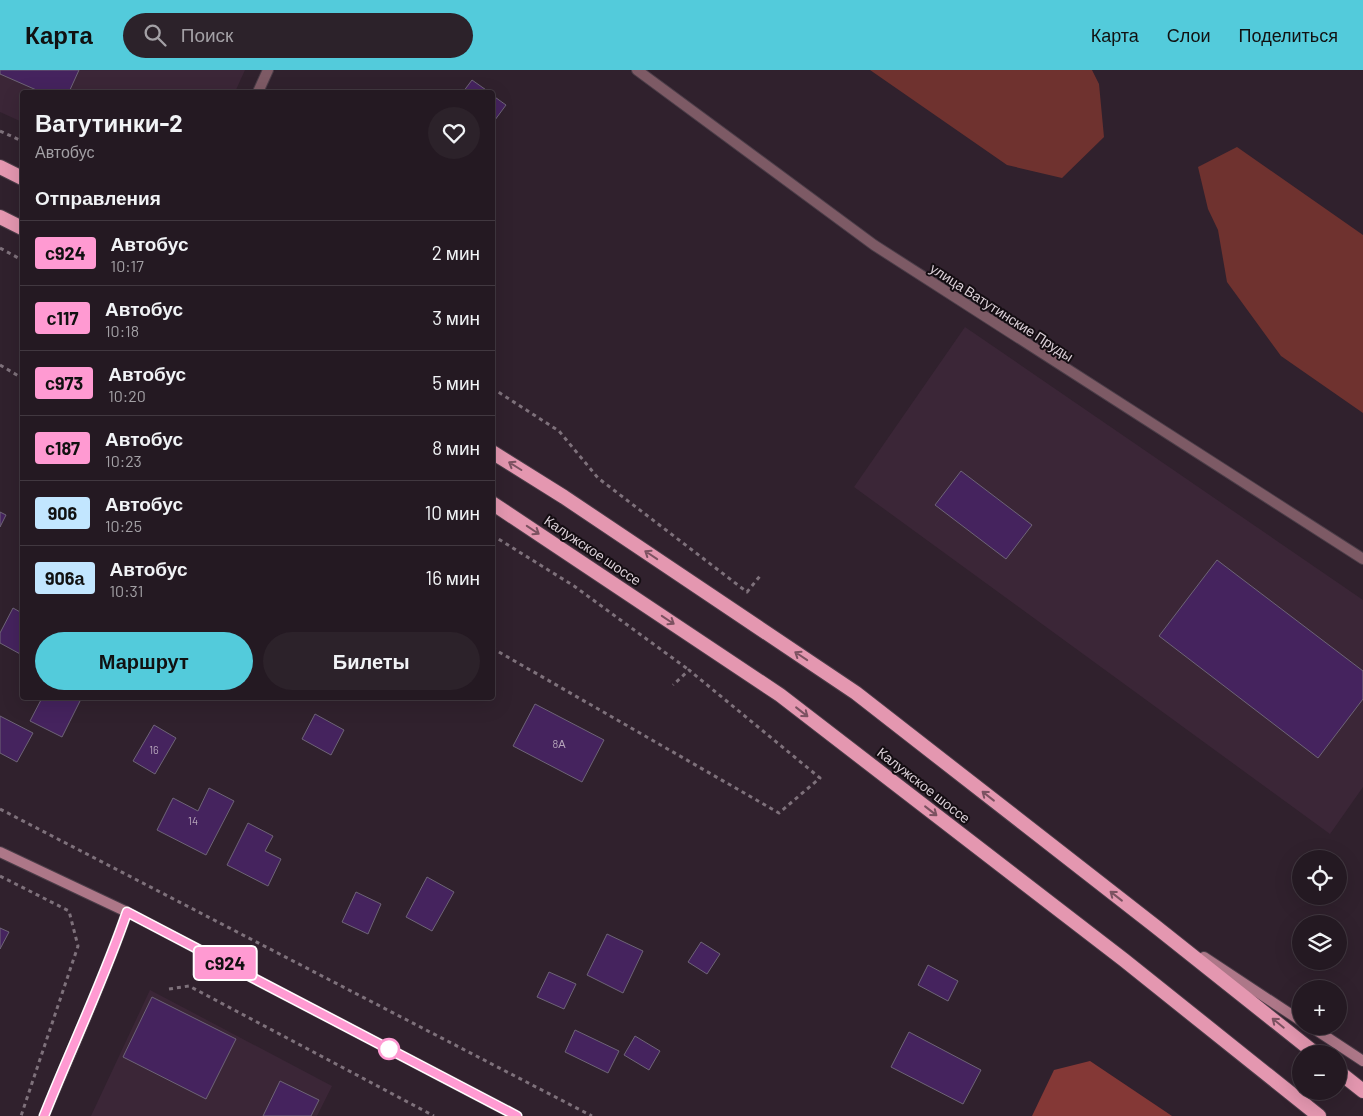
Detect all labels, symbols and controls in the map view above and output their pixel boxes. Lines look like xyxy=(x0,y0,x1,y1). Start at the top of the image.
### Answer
search box xyxy=(123,13,473,58)
text: Карта xyxy=(25,20,93,49)
icon: search xyxy=(141,21,169,49)
text: Поиск xyxy=(181,23,233,46)
text: Карта xyxy=(1091,24,1139,46)
text: Слои xyxy=(1167,24,1211,46)
text: Поделиться xyxy=(1239,24,1338,46)
button: heart xyxy=(428,107,480,159)
text: Ватутинки-2 xyxy=(35,108,183,137)
text: Автобус xyxy=(35,142,95,161)
text: Отправления xyxy=(35,186,161,209)
text: Автобус xyxy=(111,232,189,255)
text: 2 мин xyxy=(432,241,480,264)
text: с924 xyxy=(45,242,86,264)
text: 10:17 xyxy=(111,256,144,275)
street label: улица Ватутинские Пруды xyxy=(927,259,1077,365)
text: Автобус xyxy=(105,297,183,320)
text: 3 мин xyxy=(432,306,480,329)
text: с117 xyxy=(47,307,78,329)
text: 10:18 xyxy=(105,321,139,340)
text: Автобус xyxy=(108,362,186,385)
text: 5 мин xyxy=(432,371,480,394)
text: с973 xyxy=(45,372,83,394)
text: 10:20 xyxy=(108,386,146,405)
text: Автобус xyxy=(105,427,183,450)
text: 8 мин xyxy=(432,436,480,459)
text: с187 xyxy=(45,437,80,459)
text: 10:23 xyxy=(105,451,142,470)
one-way arrow xyxy=(509,461,523,471)
text: Автобус xyxy=(105,492,183,515)
text: 10 мин xyxy=(425,501,480,524)
text: 906 xyxy=(48,502,77,524)
street label: Калужское шоссе xyxy=(541,511,645,589)
text: 10:25 xyxy=(105,516,142,535)
one-way arrow xyxy=(526,525,540,535)
one-way arrow xyxy=(644,550,658,561)
text: Автобус xyxy=(110,557,187,580)
text: 16 мин xyxy=(426,566,480,589)
text: 906а xyxy=(45,567,85,589)
text: 10:31 xyxy=(110,581,143,600)
one-way arrow xyxy=(661,615,675,625)
button: Маршрут xyxy=(35,632,253,690)
button: Билеты xyxy=(263,632,480,690)
one-way arrow xyxy=(794,651,808,661)
one-way arrow xyxy=(795,707,809,717)
house number: 8А xyxy=(552,737,566,750)
house number: 16 xyxy=(149,743,159,756)
street label: Калужское шоссе xyxy=(874,743,974,827)
one-way arrow xyxy=(982,790,995,801)
one-way arrow xyxy=(924,806,937,817)
house number: 14 xyxy=(188,814,198,827)
map controls xyxy=(1292,850,1347,1100)
button: locate xyxy=(1292,850,1347,905)
one-way arrow xyxy=(1110,890,1123,901)
button: layers xyxy=(1292,915,1347,970)
line badge: с924 xyxy=(190,947,260,979)
text: с924 xyxy=(205,952,245,974)
button: + xyxy=(1292,980,1347,1035)
one-way arrow xyxy=(1271,1018,1284,1029)
unlabelled marker xyxy=(378,1038,400,1060)
button: − xyxy=(1292,1045,1347,1100)

